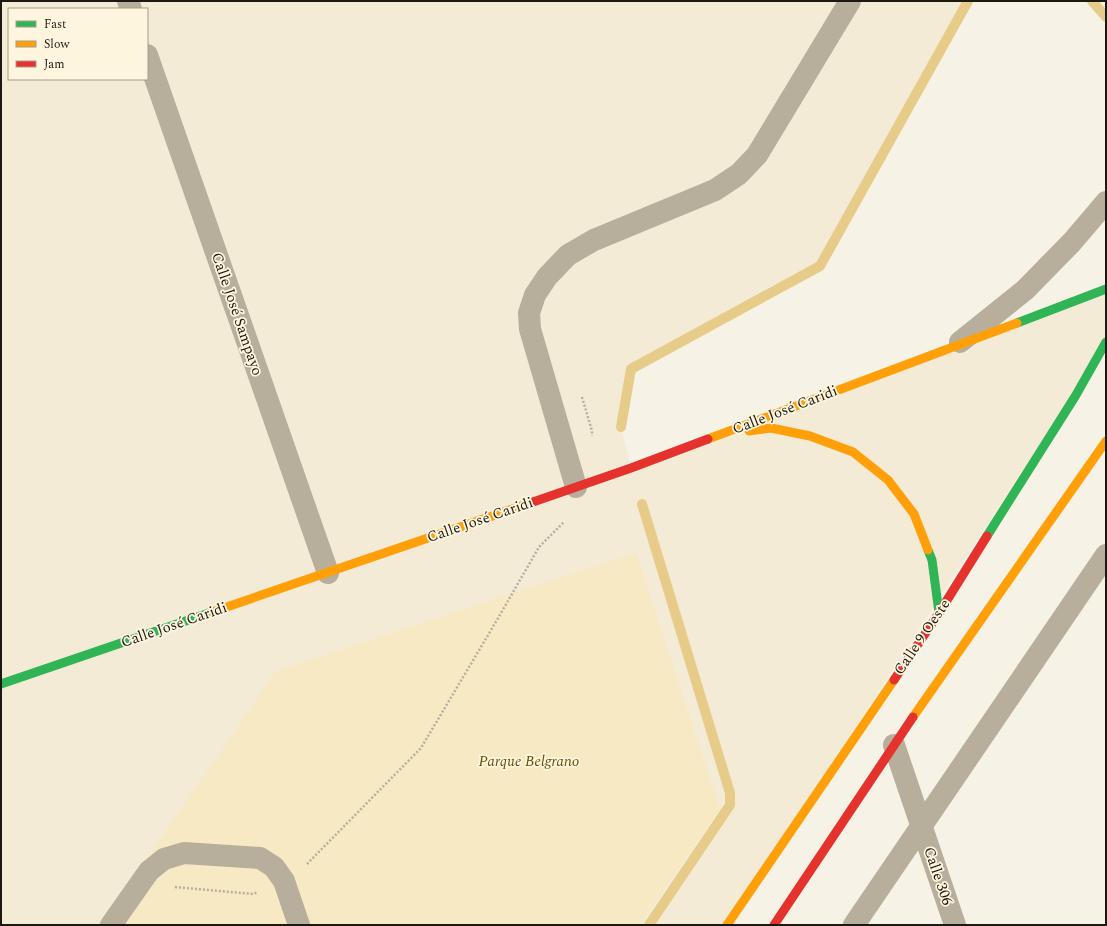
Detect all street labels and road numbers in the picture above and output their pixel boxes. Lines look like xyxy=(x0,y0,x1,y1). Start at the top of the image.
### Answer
street label: Calle José Sampayo xyxy=(205,249,269,379)
street label: Calle José Caridi xyxy=(729,379,841,441)
street label: Calle José Caridi xyxy=(424,491,536,549)
street label: Calle 9 Oeste xyxy=(888,594,956,680)
street label: Calle José Caridi xyxy=(118,596,230,654)
street label: Calle 306 xyxy=(917,844,959,909)

